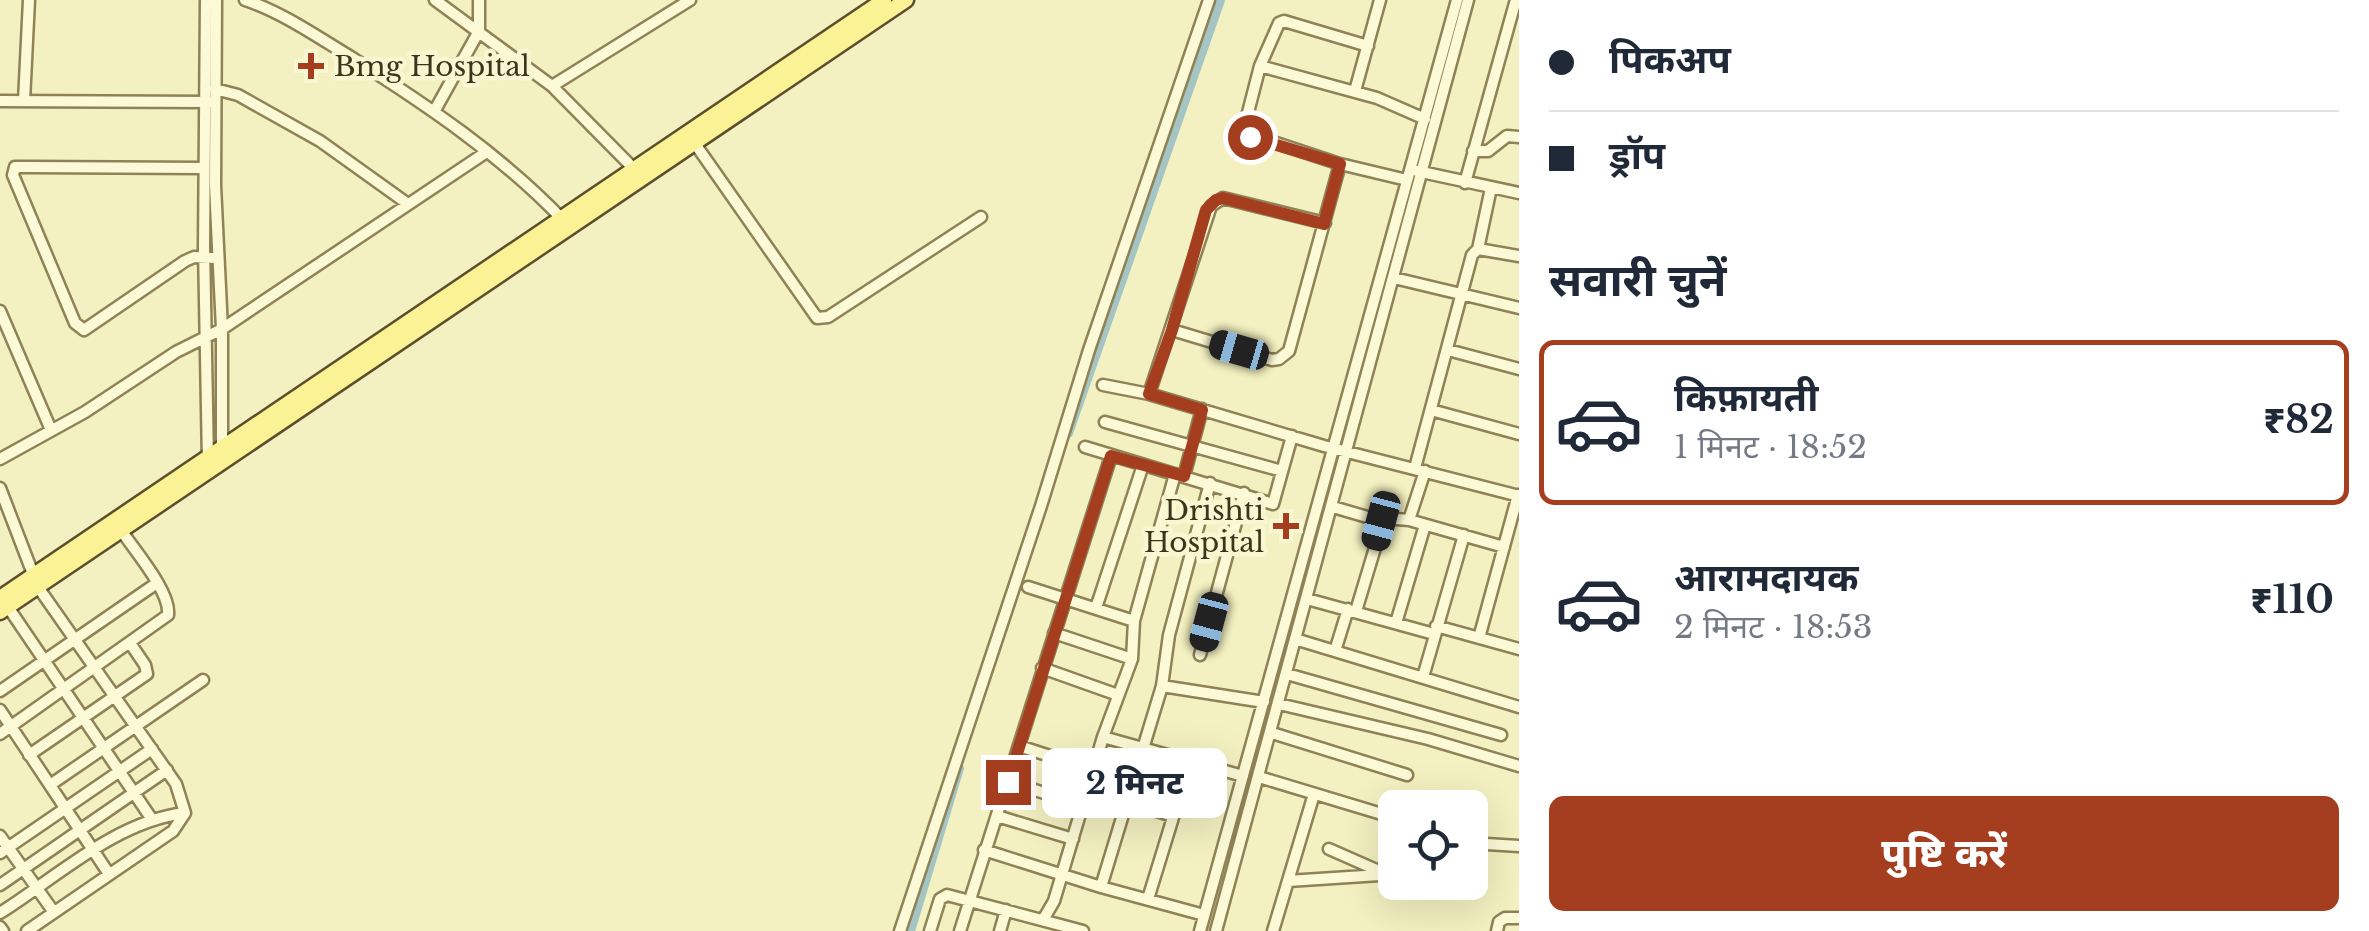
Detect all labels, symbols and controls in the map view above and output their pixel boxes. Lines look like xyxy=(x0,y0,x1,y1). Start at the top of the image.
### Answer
text: पिकअप xyxy=(1609,36,1731,83)
place label: Bmg Hospital xyxy=(334,49,530,84)
marker: Bmg Hospital xyxy=(298,53,324,79)
route start xyxy=(1228,115,1273,160)
text: ड्रॉप xyxy=(1609,132,1665,179)
text: सवारी चुनें xyxy=(1549,252,1727,308)
car xyxy=(1206,327,1272,373)
text: किफ़ायती xyxy=(1674,374,1818,421)
icon: car xyxy=(1554,378,1644,468)
text: ₹82 xyxy=(2263,396,2334,443)
text: 1 मिनट · 18:52 xyxy=(1674,427,1867,467)
car xyxy=(1359,488,1403,554)
place label: Drishti Hospital xyxy=(1144,493,1264,560)
marker: Drishti Hospital xyxy=(1273,513,1299,539)
text: आरामदायक xyxy=(1674,554,1858,601)
icon: car xyxy=(1554,558,1644,648)
text: ₹110 xyxy=(2250,576,2334,623)
car xyxy=(1187,589,1231,655)
text: 2 मिनट · 18:53 xyxy=(1674,607,1872,647)
callout: 2 मिनट xyxy=(1043,747,1228,817)
route end xyxy=(986,760,1031,805)
text: 2 मिनट xyxy=(1085,763,1184,803)
map controls xyxy=(1378,790,1488,900)
button: locate xyxy=(1378,790,1488,900)
button: पुष्टि करें xyxy=(1549,796,2339,911)

